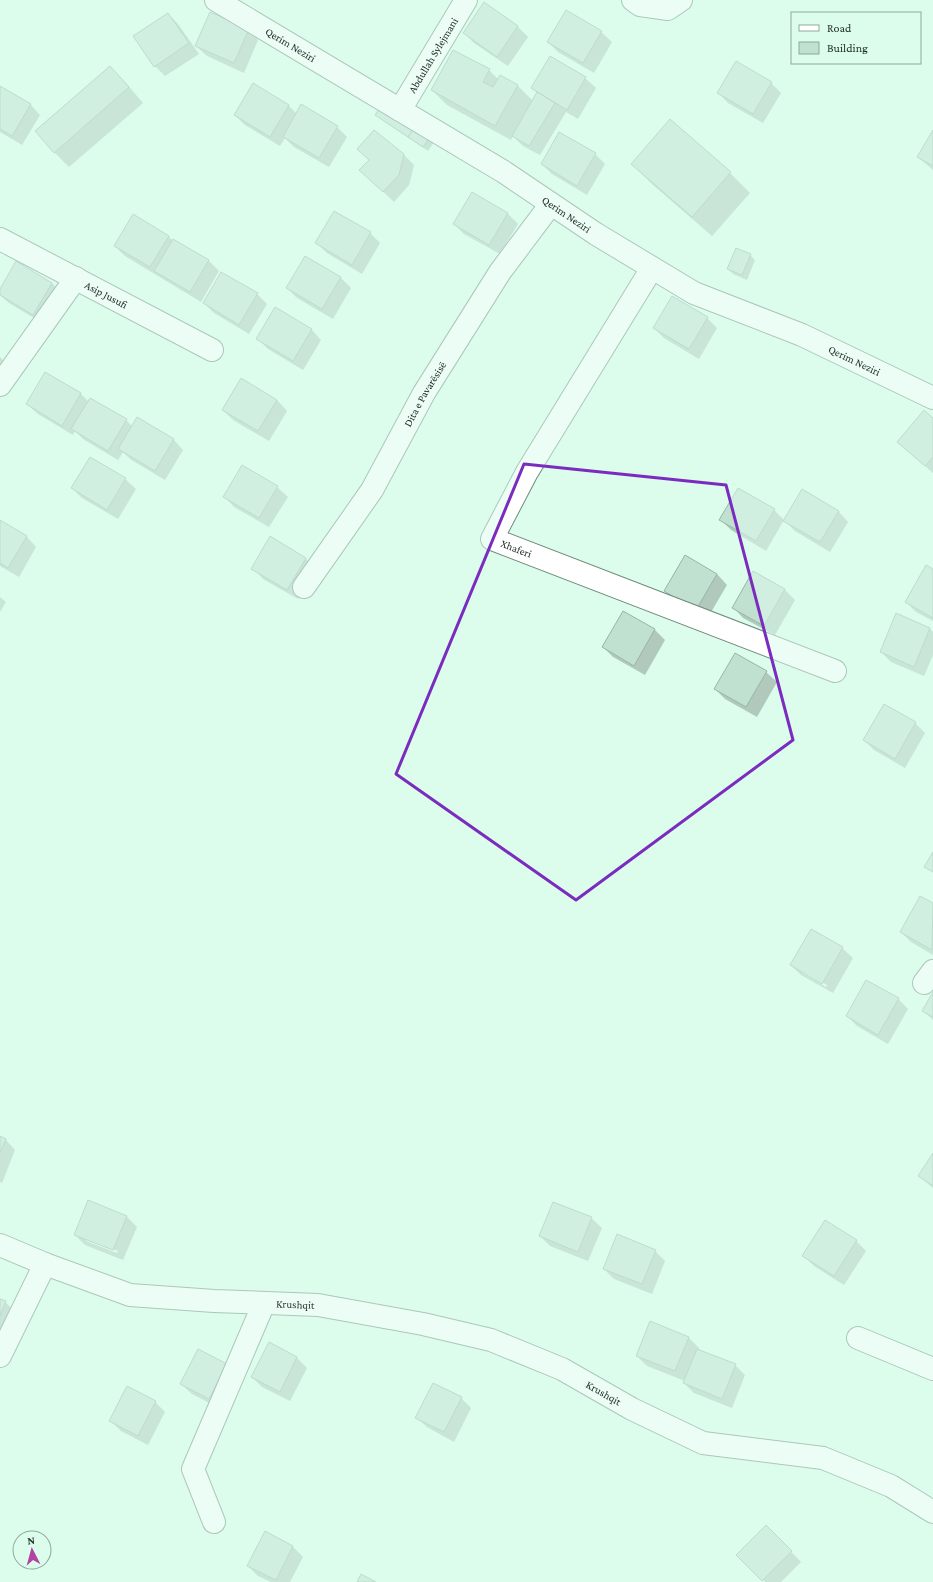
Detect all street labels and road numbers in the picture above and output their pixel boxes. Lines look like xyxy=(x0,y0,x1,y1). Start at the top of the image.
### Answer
street label: Abdullah Sylejmani xyxy=(406,15,460,95)
street label: Qerim Neziri xyxy=(263,25,318,64)
street label: Qerim Neziri xyxy=(540,194,593,235)
street label: Asip Jusufi xyxy=(83,279,130,311)
street label: Qerim Neziri xyxy=(827,343,883,378)
street label: Dita e Pavarësisë xyxy=(401,359,448,429)
street label: Xhaferi xyxy=(499,537,534,560)
street label: Krushqit xyxy=(276,1297,315,1312)
street label: Krushqit xyxy=(584,1378,624,1408)

